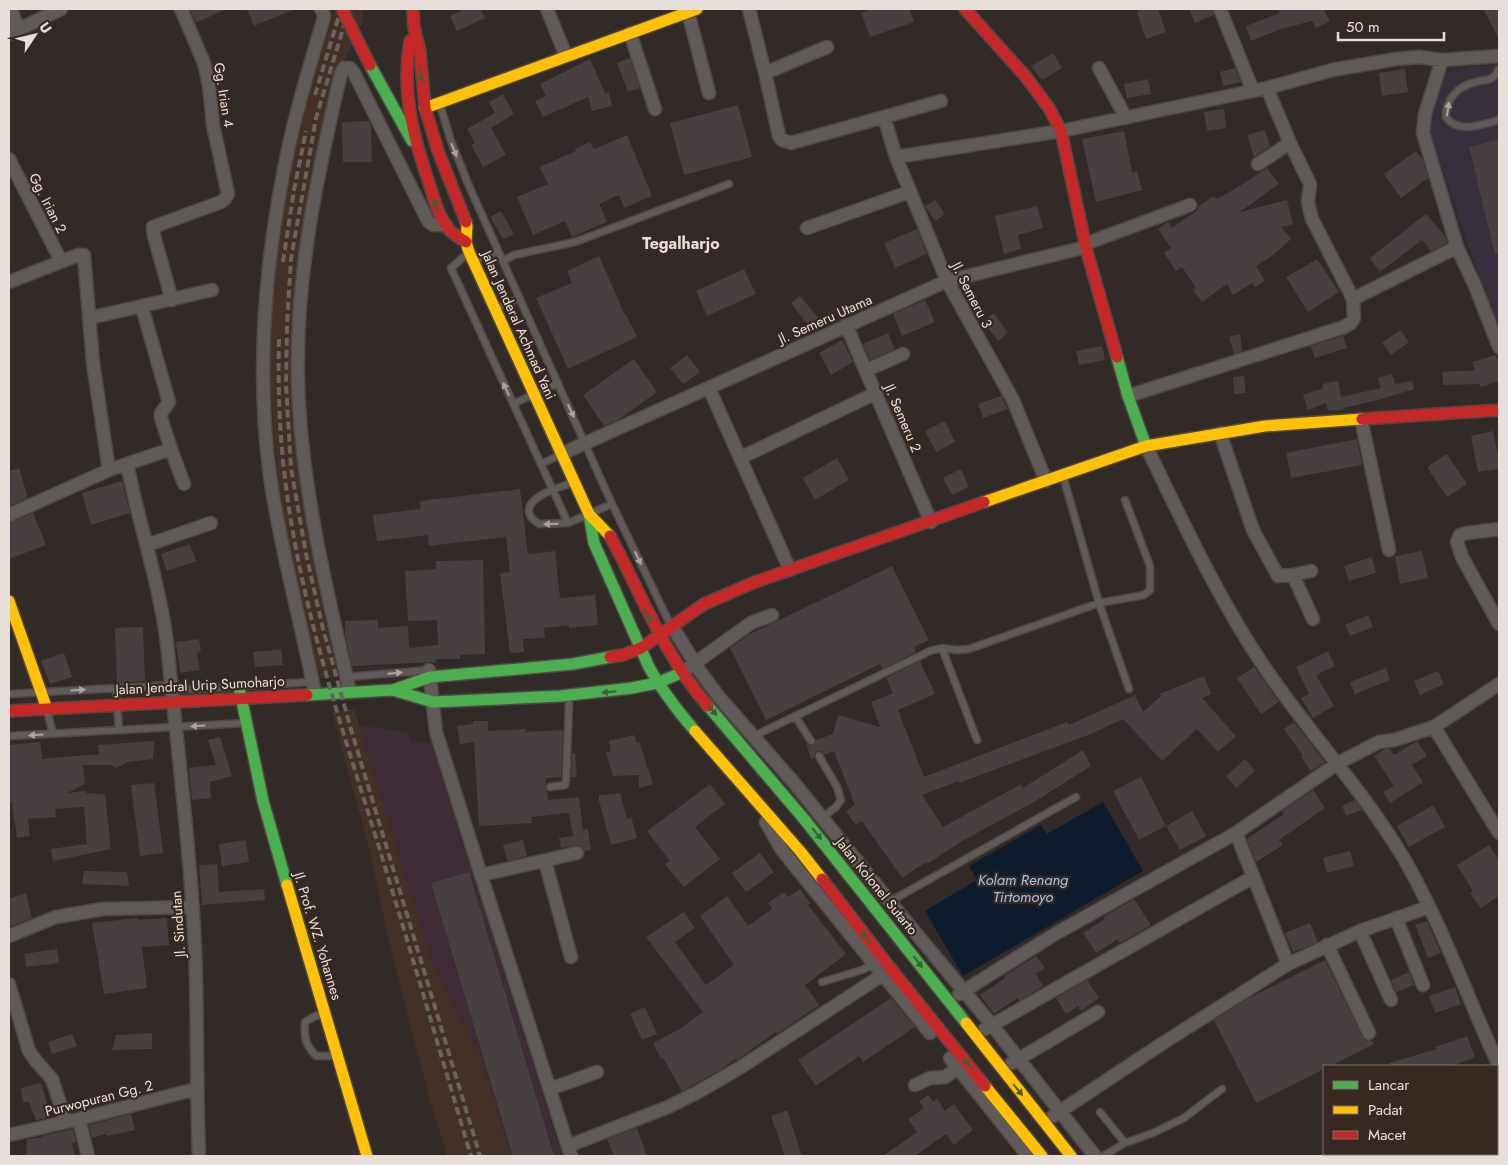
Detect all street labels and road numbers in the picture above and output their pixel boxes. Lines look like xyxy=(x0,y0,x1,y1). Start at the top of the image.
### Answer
street label: Gg. Irian 4 xyxy=(209,61,239,129)
street label: Gg. Irian 2 xyxy=(24,169,72,237)
street label: Jalan Jenderal Achmad Yani xyxy=(476,246,561,403)
street label: Jl. Semeru 3 xyxy=(946,257,997,332)
street label: Jl. Semeru Utama xyxy=(773,289,875,349)
street label: Jl. Semeru 2 xyxy=(879,379,926,455)
street label: Jalan Jendral Urip Sumoharjo xyxy=(113,671,285,700)
street label: Jalan Kolonel Sutarto xyxy=(830,831,923,939)
street label: Jl. Prof. WZ. Yohannes xyxy=(288,868,347,1003)
street label: Jl. Sindutan xyxy=(166,890,190,960)
street label: Purwopuran Gg. 2 xyxy=(43,1075,155,1121)

